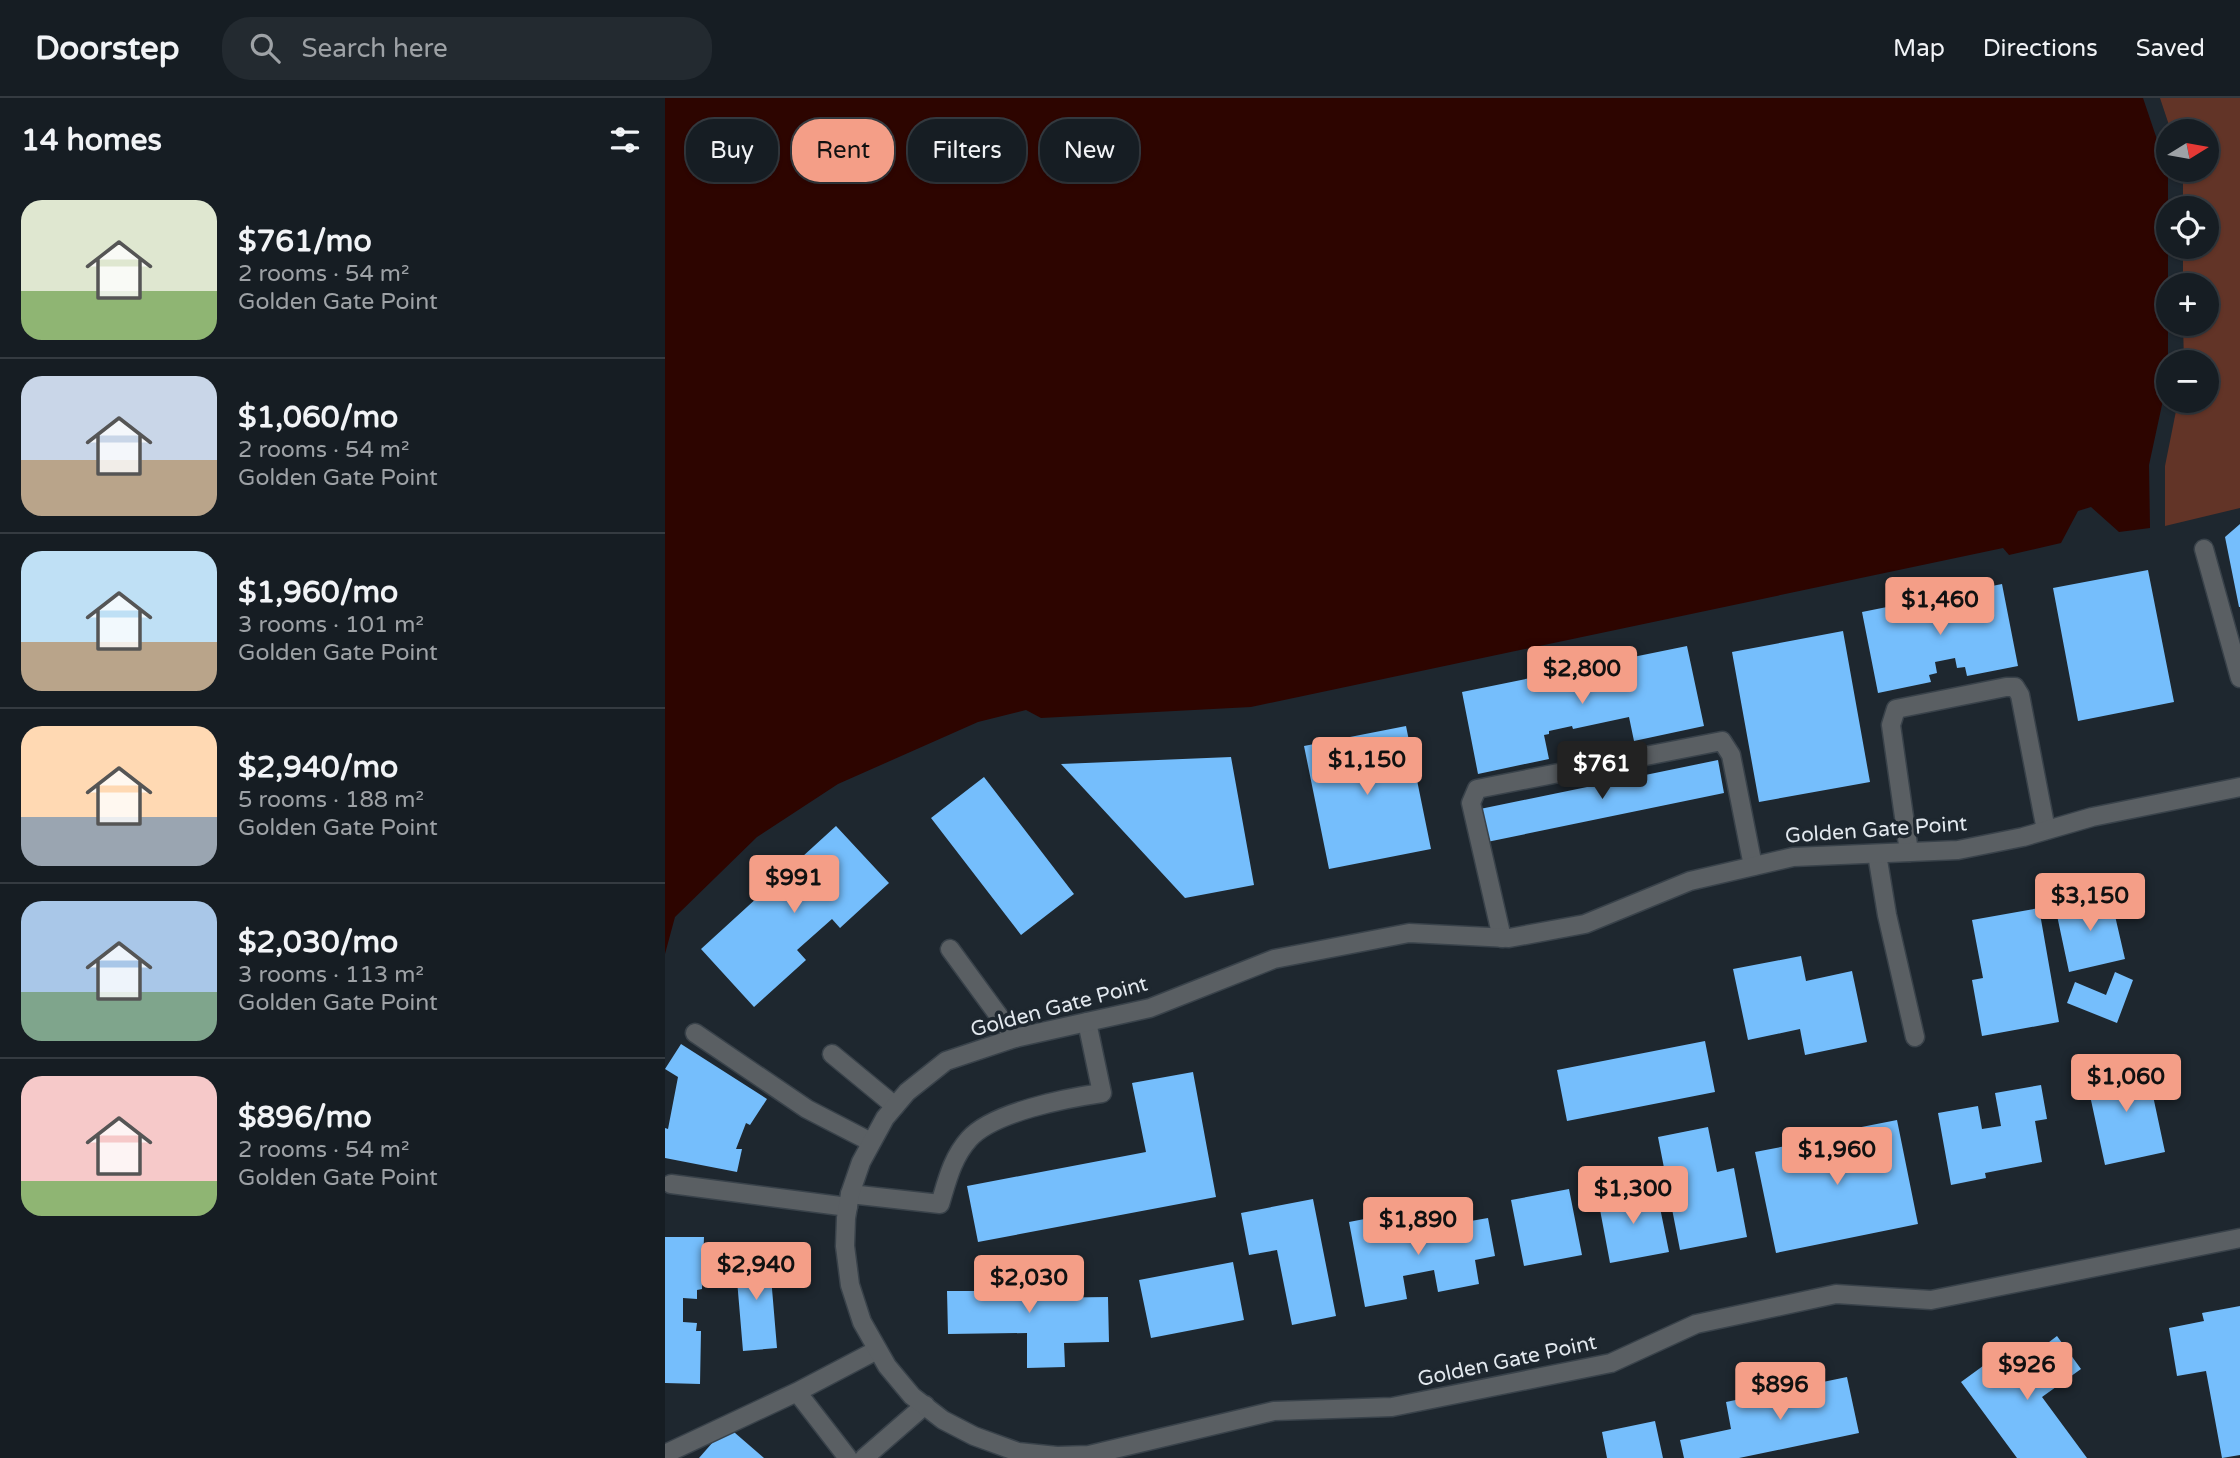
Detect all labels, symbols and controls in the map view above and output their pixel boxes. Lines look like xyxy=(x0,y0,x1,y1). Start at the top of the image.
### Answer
search box xyxy=(222,17,712,80)
text: Doorstep xyxy=(35,29,180,68)
icon: search xyxy=(246,29,284,67)
text: Search here xyxy=(302,33,448,64)
text: Map xyxy=(1893,34,1945,63)
text: Directions xyxy=(1983,34,2098,63)
text: Saved xyxy=(2136,34,2205,63)
chip: Buy xyxy=(686,119,778,182)
chip: Rent xyxy=(792,119,894,182)
chip: Filters xyxy=(908,119,1026,182)
chip: New xyxy=(1040,119,1139,182)
north arrow xyxy=(2156,119,2219,182)
map controls xyxy=(2156,119,2219,413)
icon: filters xyxy=(606,121,644,159)
text: 14 homes xyxy=(21,122,162,159)
button: locate xyxy=(2156,196,2219,259)
text: $761/mo xyxy=(238,223,372,260)
icon: home xyxy=(77,228,161,312)
text: 2 rooms · 54 m² xyxy=(238,260,409,288)
button: + xyxy=(2156,273,2219,336)
text: Golden Gate Point xyxy=(238,288,438,316)
button: − xyxy=(2156,350,2219,413)
text: $1,060/mo xyxy=(238,399,398,436)
icon: home xyxy=(77,404,161,488)
text: 2 rooms · 54 m² xyxy=(238,436,409,464)
text: Golden Gate Point xyxy=(238,464,438,492)
text: $1,960/mo xyxy=(238,574,398,611)
pin: $1,460 xyxy=(1883,578,1997,637)
icon: home xyxy=(77,579,161,663)
text: $1,460 xyxy=(1901,586,1979,614)
text: 3 rooms · 101 m² xyxy=(238,611,424,639)
text: Golden Gate Point xyxy=(238,639,438,667)
pin: $2,800 xyxy=(1525,646,1639,706)
text: $2,800 xyxy=(1543,655,1621,683)
pin: $1,150 xyxy=(1310,738,1424,797)
pin: $761 xyxy=(1561,742,1643,801)
text: $1,150 xyxy=(1328,746,1406,774)
text: $2,940/mo xyxy=(238,749,398,786)
text: $761 xyxy=(1573,750,1631,778)
icon: home xyxy=(77,754,161,838)
text: 5 rooms · 188 m² xyxy=(238,786,424,814)
street label: Golden Gate Point xyxy=(1784,811,1968,849)
text: Golden Gate Point xyxy=(238,814,438,842)
pin: $991 xyxy=(753,856,835,915)
text: $991 xyxy=(765,864,823,892)
pin: $3,150 xyxy=(2033,874,2147,933)
text: $3,150 xyxy=(2051,882,2129,910)
text: $2,030/mo xyxy=(238,924,398,961)
icon: home xyxy=(77,929,161,1013)
text: 3 rooms · 113 m² xyxy=(238,961,424,989)
street label: Golden Gate Point xyxy=(968,971,1150,1043)
text: Golden Gate Point xyxy=(238,989,438,1017)
pin: $1,060 xyxy=(2069,1054,2183,1114)
text: $1,060 xyxy=(2087,1063,2165,1091)
text: $896/mo xyxy=(238,1099,372,1136)
icon: home xyxy=(77,1104,161,1188)
pin: $1,960 xyxy=(1780,1128,1894,1187)
text: 2 rooms · 54 m² xyxy=(238,1136,409,1164)
text: $1,960 xyxy=(1798,1136,1876,1164)
text: Golden Gate Point xyxy=(238,1164,438,1192)
pin: $1,300 xyxy=(1576,1166,1690,1226)
text: $1,300 xyxy=(1594,1175,1672,1203)
pin: $1,890 xyxy=(1361,1198,1475,1257)
text: $1,890 xyxy=(1379,1206,1457,1234)
pin: $2,940 xyxy=(699,1242,813,1302)
text: $2,940 xyxy=(717,1251,795,1279)
pin: $2,030 xyxy=(972,1256,1086,1315)
text: $2,030 xyxy=(990,1264,1068,1292)
street label: Golden Gate Point xyxy=(1415,1330,1599,1392)
pin: $926 xyxy=(1986,1342,2068,1402)
text: $926 xyxy=(1998,1351,2056,1379)
pin: $896 xyxy=(1739,1362,1821,1422)
text: $896 xyxy=(1751,1371,1809,1399)

